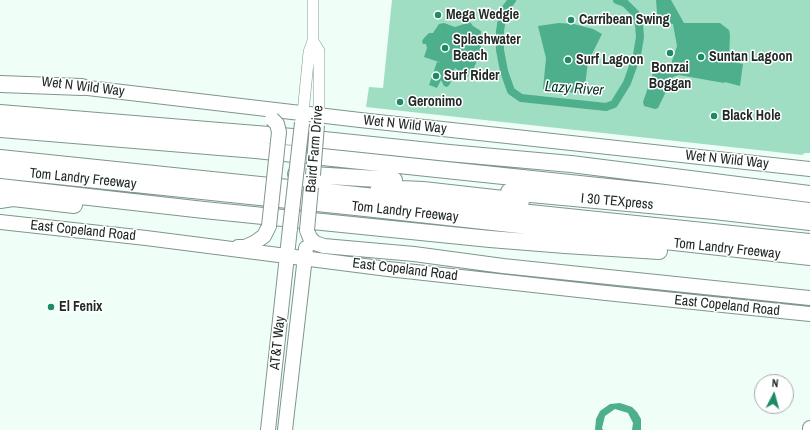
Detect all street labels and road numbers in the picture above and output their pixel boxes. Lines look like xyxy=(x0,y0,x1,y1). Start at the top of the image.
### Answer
street label: Wet N Wild Way xyxy=(40,74,126,100)
street label: Baird Farm Drive xyxy=(303,105,327,193)
street label: Wet N Wild Way xyxy=(363,112,447,138)
street label: Wet N Wild Way xyxy=(685,147,769,173)
street label: Tom Landry Freeway xyxy=(29,165,137,193)
street label: I 30 TEXpress xyxy=(580,190,654,214)
street label: Tom Landry Freeway xyxy=(351,198,459,226)
street label: East Copeland Road xyxy=(29,217,137,245)
street label: Tom Landry Freeway xyxy=(673,235,781,263)
street label: East Copeland Road xyxy=(351,255,459,285)
street label: East Copeland Road xyxy=(673,292,781,320)
street label: AT&T Way xyxy=(267,315,289,371)

